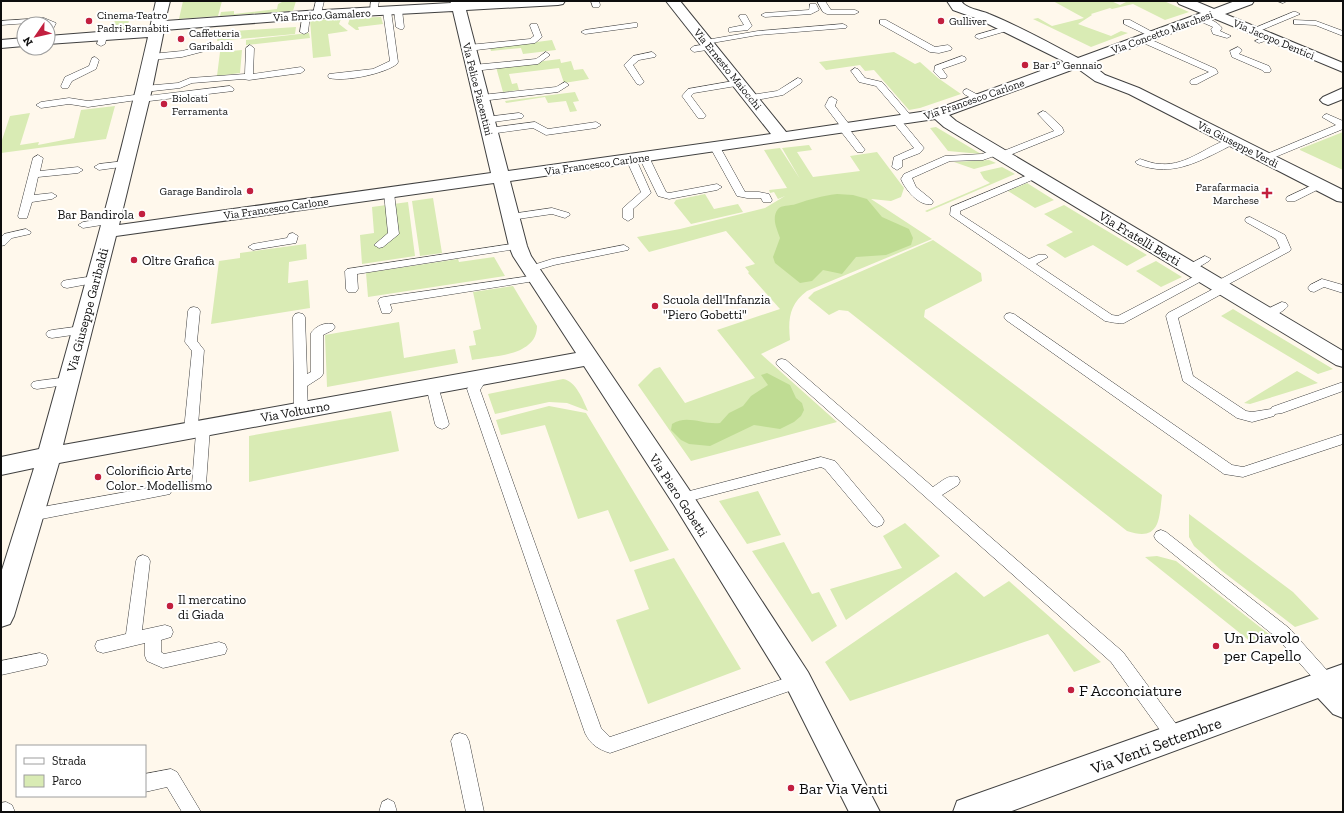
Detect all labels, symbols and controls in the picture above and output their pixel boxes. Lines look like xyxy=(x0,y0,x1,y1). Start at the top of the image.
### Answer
street label: Via Enrico Gamalero xyxy=(272,6,371,25)
street label: Via Concetto Marchesi xyxy=(1109,8,1215,57)
place label: Cinema-Teatro Padri Barnabiti xyxy=(97,9,169,35)
place label: Gulliver xyxy=(949,15,987,28)
north arrow xyxy=(16,16,56,56)
marker: Cinema-Teatro Padri Barnabiti xyxy=(84,16,94,26)
marker: Gulliver xyxy=(936,16,946,26)
street label: Via Jacopo Dentici xyxy=(1230,16,1316,62)
street label: Via Ernesto Maiocchi xyxy=(690,25,764,112)
place label: Caffetteria Garibaldi xyxy=(189,27,240,53)
text: N xyxy=(20,34,36,48)
marker: Caffetteria Garibaldi xyxy=(176,34,186,44)
street label: Via Felice Piacentini xyxy=(459,40,495,137)
place label: Bar 1° Gennaio xyxy=(1033,59,1103,72)
marker: Bar 1° Gennaio xyxy=(1020,60,1030,70)
street label: Via Francesco Carlone xyxy=(921,76,1026,123)
place label: Biolcati Ferramenta xyxy=(172,92,229,118)
marker: Biolcati Ferramenta xyxy=(159,99,169,109)
street label: Via Giuseppe Verdi xyxy=(1194,118,1281,171)
street label: Via Francesco Carlone xyxy=(543,151,650,178)
place label: Parafarmacia Marchese xyxy=(1196,181,1260,207)
place label: Garage Bandirola xyxy=(160,185,243,198)
marker: Garage Bandirola xyxy=(245,186,255,196)
marker: Parafarmacia Marchese xyxy=(1262,188,1272,198)
street label: Via Francesco Carlone xyxy=(222,195,329,222)
place label: Bar Bandirola xyxy=(57,207,135,222)
street label: Via Fratelli Berti xyxy=(1095,208,1183,269)
marker: Bar Bandirola xyxy=(137,209,147,219)
street label: Via Giuseppe Garibaldi xyxy=(63,246,111,375)
place label: Oltre Grafica xyxy=(142,253,215,268)
marker: Oltre Grafica xyxy=(129,255,139,265)
place label: Scuola dell'Infanzia "Piero Gobetti" xyxy=(663,292,771,322)
marker: Scuola dell'Infanzia "Piero Gobetti" xyxy=(650,301,660,311)
street label: Via Volturno xyxy=(258,398,331,425)
street label: Via Piero Gobetti xyxy=(646,450,711,540)
place label: Colorificio Arte Color - Modellismo xyxy=(106,463,212,493)
marker: Colorificio Arte Color - Modellismo xyxy=(93,472,103,482)
place label: Il mercatino di Giada xyxy=(178,592,247,622)
marker: Il mercatino di Giada xyxy=(165,601,175,611)
place label: Un Diavolo per Capello xyxy=(1224,628,1302,665)
marker: Un Diavolo per Capello xyxy=(1211,641,1221,651)
place label: F Acconciature xyxy=(1079,681,1182,700)
marker: F Acconciature xyxy=(1066,685,1076,695)
street label: Via Venti Settembre xyxy=(1087,713,1224,778)
legend xyxy=(16,745,146,797)
text: Strada xyxy=(52,754,86,768)
text: Parco xyxy=(52,774,81,788)
place label: Bar Via Venti xyxy=(799,779,888,798)
marker: Bar Via Venti xyxy=(786,783,796,793)

